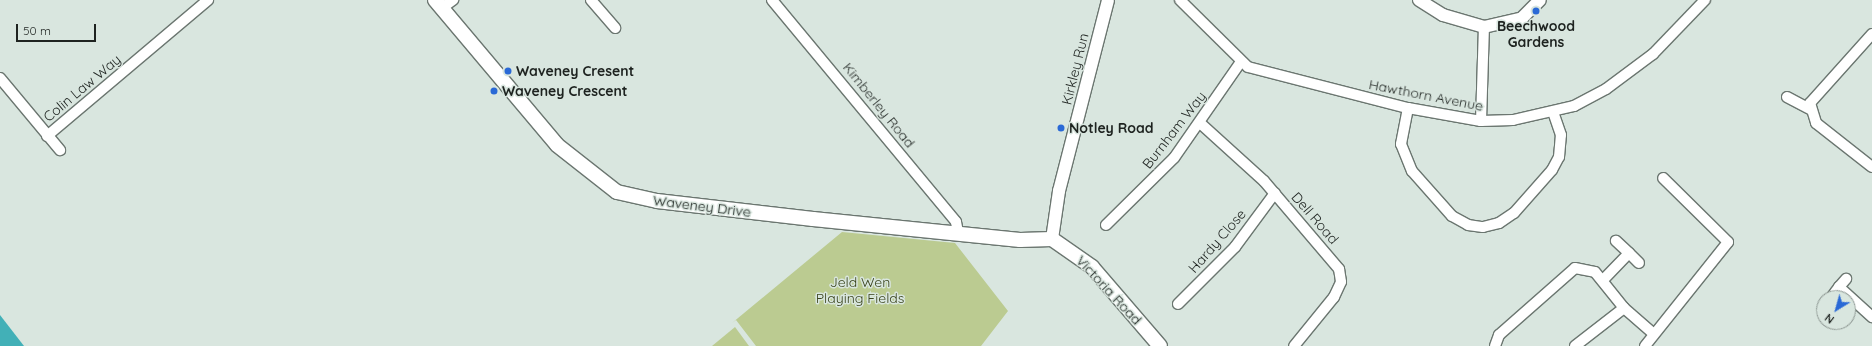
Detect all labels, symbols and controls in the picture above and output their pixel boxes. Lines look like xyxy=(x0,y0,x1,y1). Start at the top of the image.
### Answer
marker: Beechwood Gardens xyxy=(1531,6,1541,16)
scale bar xyxy=(18,16,98,42)
place label: Beechwood Gardens xyxy=(1497,18,1575,50)
text: 50 m xyxy=(23,23,51,38)
street label: Kirkley Run xyxy=(1058,31,1092,107)
street label: Colin Law Way xyxy=(40,51,124,125)
street label: Kimberley Road xyxy=(840,59,918,151)
place label: Waveney Cresent xyxy=(516,63,634,79)
marker: Waveney Cresent xyxy=(503,66,513,76)
street label: Hawthorn Avenue xyxy=(1367,76,1485,114)
place label: Waveney Crescent xyxy=(502,83,628,99)
marker: Waveney Crescent xyxy=(489,86,499,96)
street label: Burnham Way xyxy=(1139,88,1209,172)
place label: Notley Road xyxy=(1069,120,1154,136)
marker: Notley Road xyxy=(1056,123,1066,133)
street label: Dell Road xyxy=(1288,189,1342,247)
street label: Waveney Drive xyxy=(652,192,752,220)
street label: Hardy Close xyxy=(1185,206,1249,276)
street label: Victoria Road xyxy=(1073,252,1145,328)
park label: Jeld Wen Playing Fields xyxy=(816,274,904,306)
north arrow xyxy=(1816,290,1856,330)
text: N xyxy=(1822,311,1837,327)

